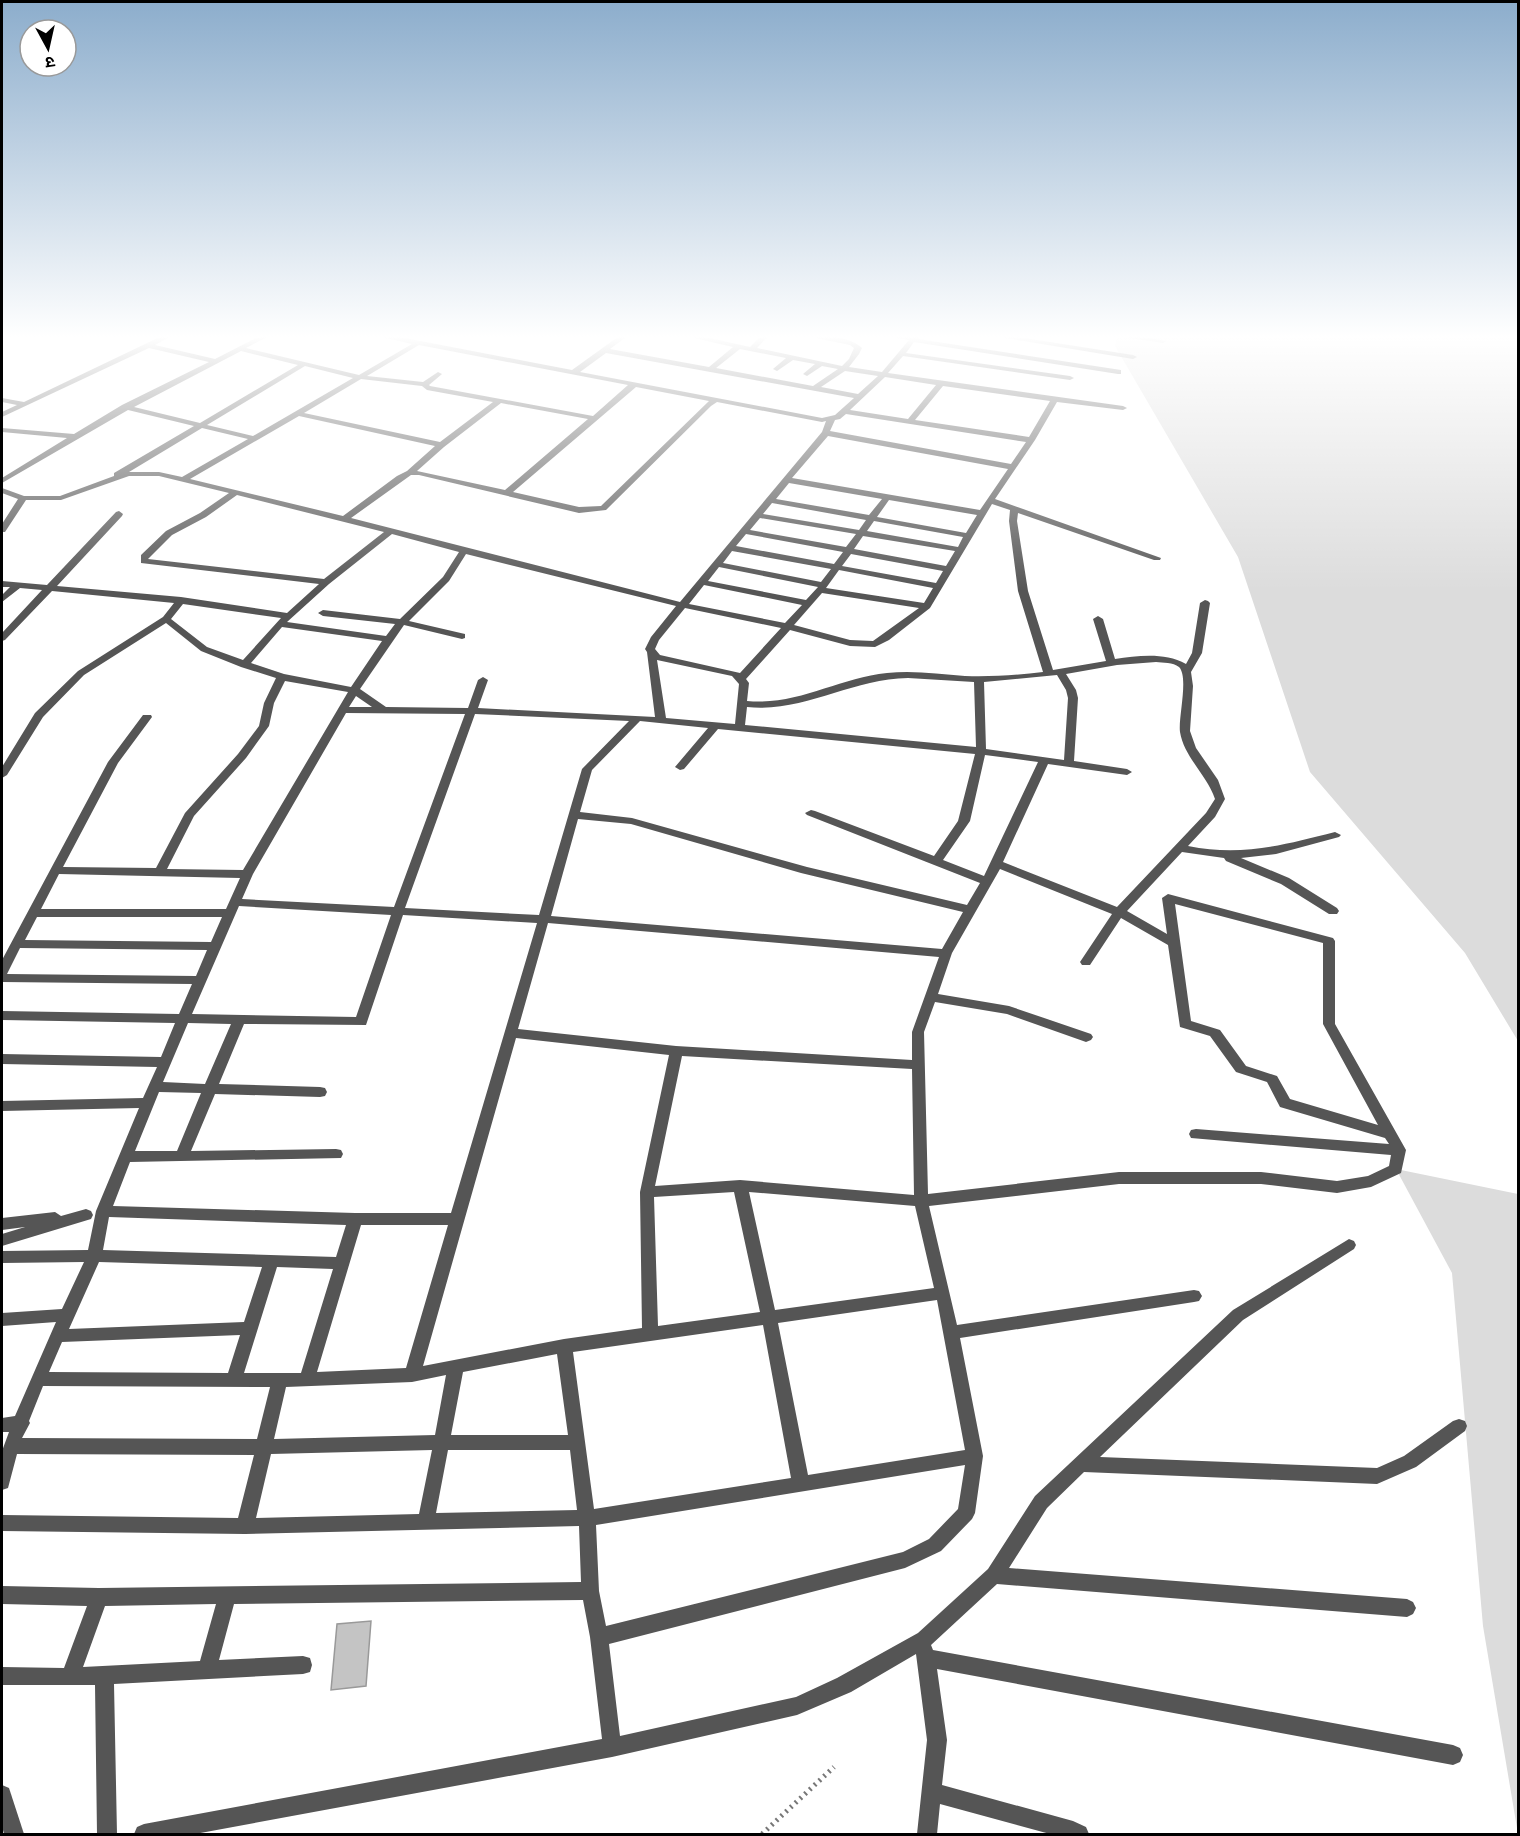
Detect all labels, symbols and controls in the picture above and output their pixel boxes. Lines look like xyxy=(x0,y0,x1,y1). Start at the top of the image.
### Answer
north arrow xyxy=(18,18,78,78)
text: उ xyxy=(44,53,56,72)

